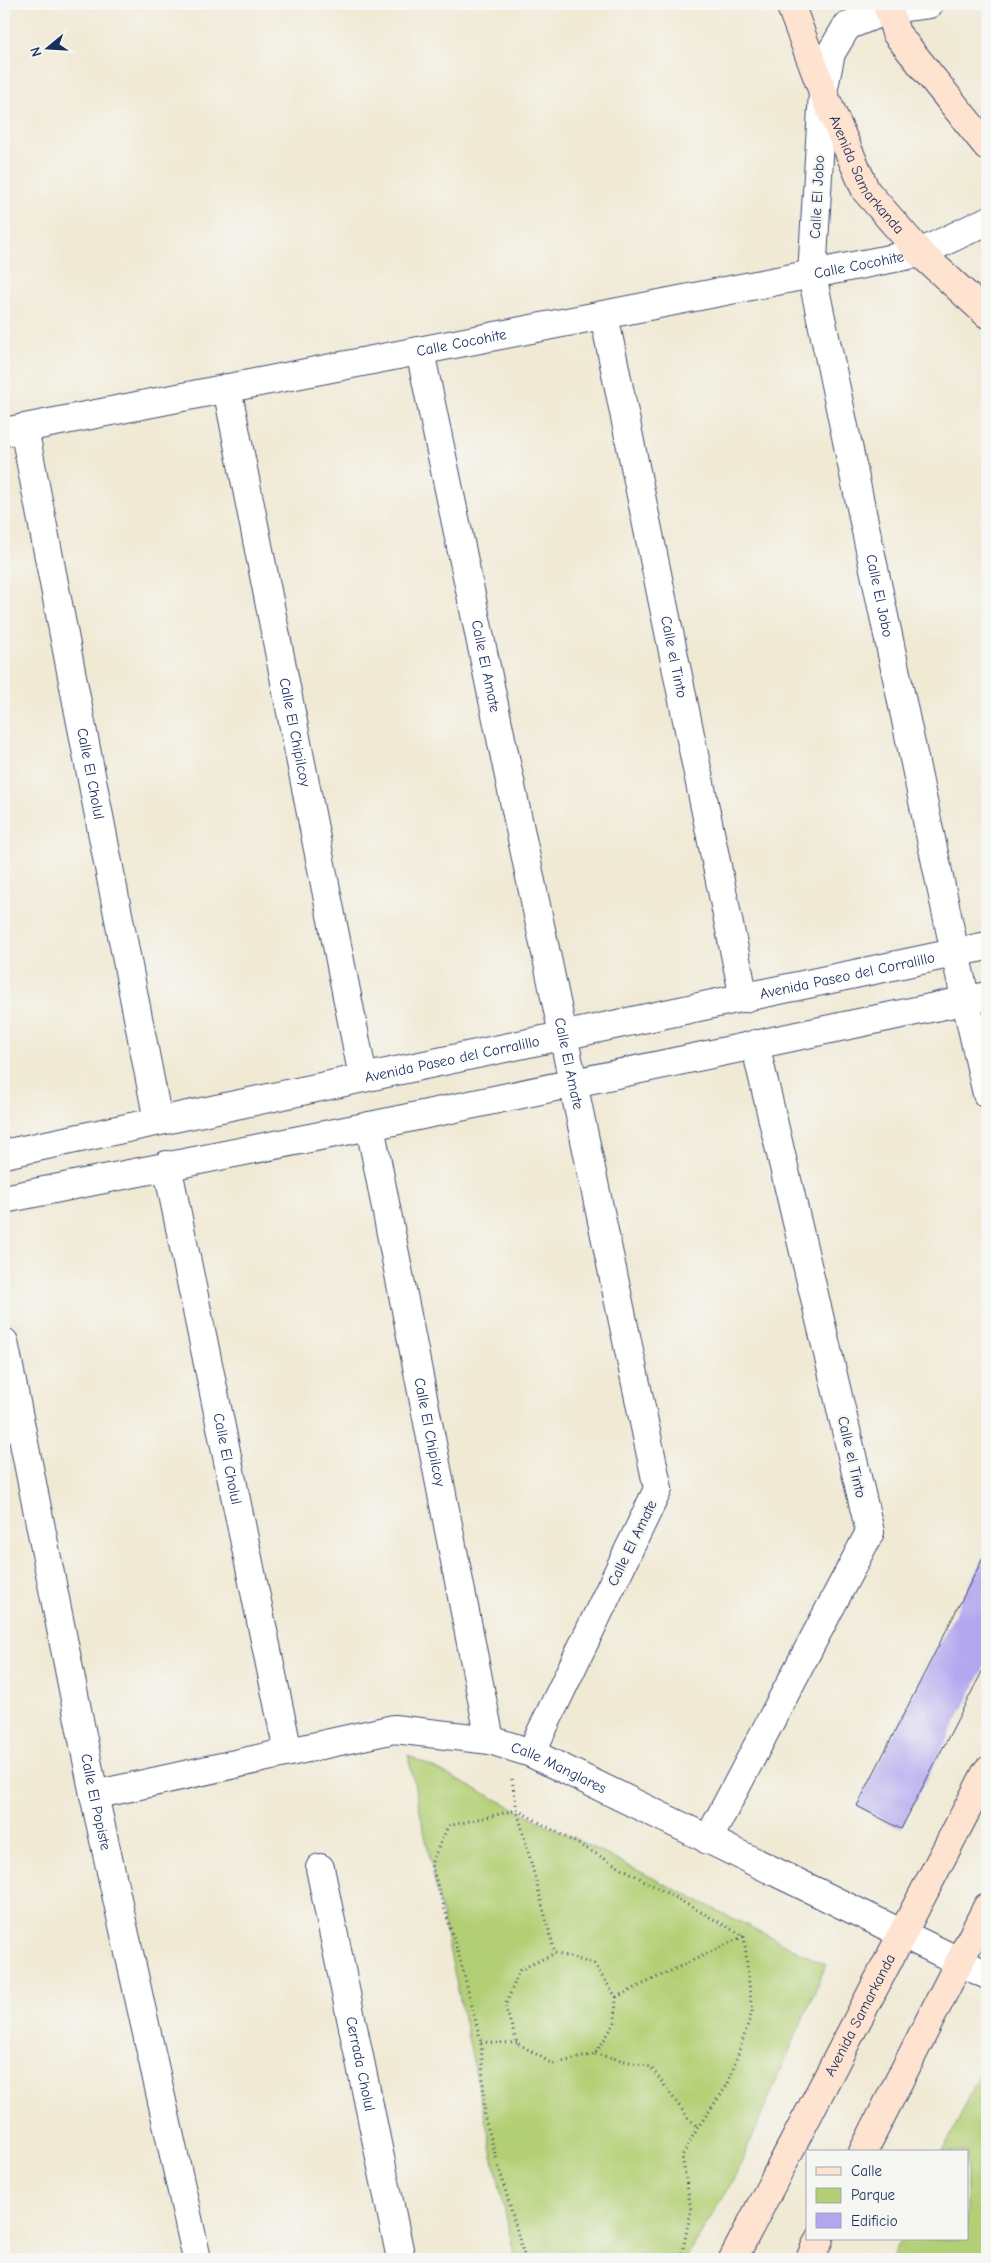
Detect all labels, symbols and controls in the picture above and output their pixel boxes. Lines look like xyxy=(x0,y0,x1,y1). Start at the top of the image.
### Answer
north arrow xyxy=(22,22,72,72)
text: N xyxy=(27,45,46,59)
street label: Avenida Samarkanda xyxy=(825,113,908,238)
street label: Calle El Jobo xyxy=(806,154,828,239)
street label: Calle Cocohite xyxy=(812,247,906,283)
street label: Calle Cocohite xyxy=(415,325,508,360)
street label: Calle El Jobo xyxy=(862,553,897,639)
street label: Calle el Tinto xyxy=(657,614,691,700)
street label: Calle El Amate xyxy=(468,618,504,714)
street label: Calle El Chipilcoy xyxy=(275,676,315,789)
street label: Calle El Cholul xyxy=(73,726,108,821)
street label: Avenida Paseo del Corralillo xyxy=(758,948,937,1003)
street label: Calle El Amate xyxy=(551,1016,588,1112)
street label: Avenida Paseo del Corralillo xyxy=(363,1032,541,1086)
street label: Calle El Chipilcoy xyxy=(410,1376,449,1488)
street label: Calle El Cholul xyxy=(209,1412,246,1506)
street label: Calle el Tinto xyxy=(834,1414,870,1500)
street label: Calle El Amate xyxy=(603,1497,661,1589)
street label: Calle Manglares xyxy=(509,1738,609,1797)
street label: Calle El Popiste xyxy=(77,1752,115,1852)
street label: Avenida Samarkanda xyxy=(821,1951,899,2079)
street label: Cerrada Cholul xyxy=(342,2015,379,2113)
legend xyxy=(806,2150,968,2240)
text: Calle xyxy=(851,2162,883,2180)
text: Parque xyxy=(851,2186,896,2204)
text: Edificio xyxy=(851,2212,898,2230)

